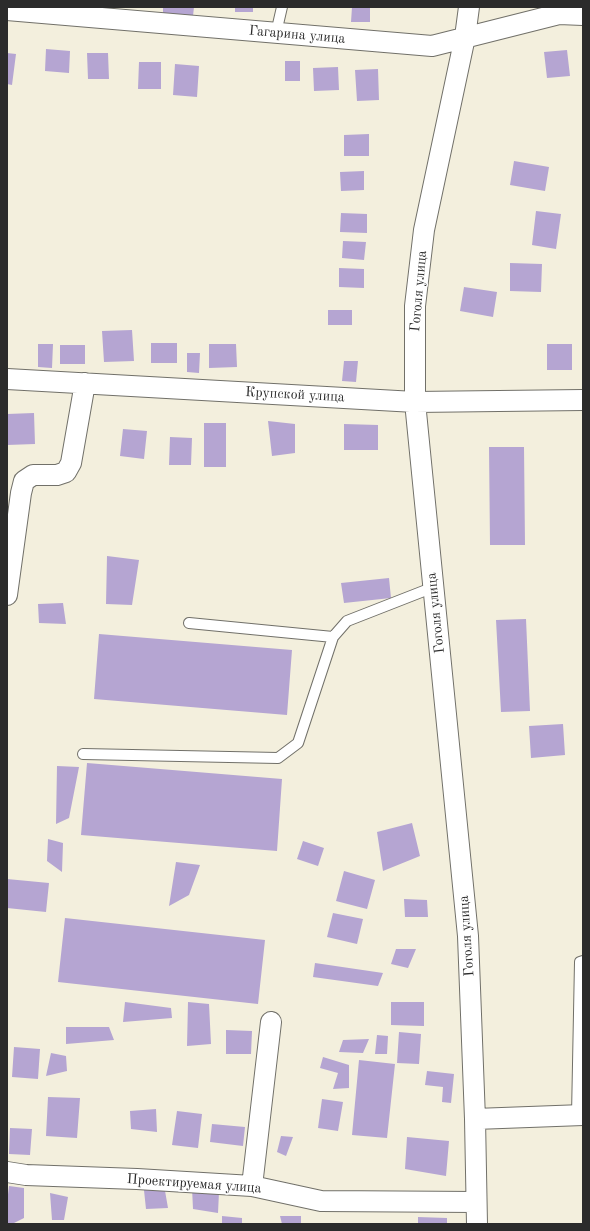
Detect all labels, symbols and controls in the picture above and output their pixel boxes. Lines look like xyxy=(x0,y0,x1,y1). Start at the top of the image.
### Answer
street label: Гагарина улица xyxy=(248,22,346,48)
street label: Гоголя улица xyxy=(407,250,431,332)
street label: Крупской улица xyxy=(245,384,345,406)
street label: Гоголя улица xyxy=(423,572,449,654)
street label: Гоголя улица xyxy=(456,895,478,977)
street label: Проектируемая улица xyxy=(126,1171,262,1197)

